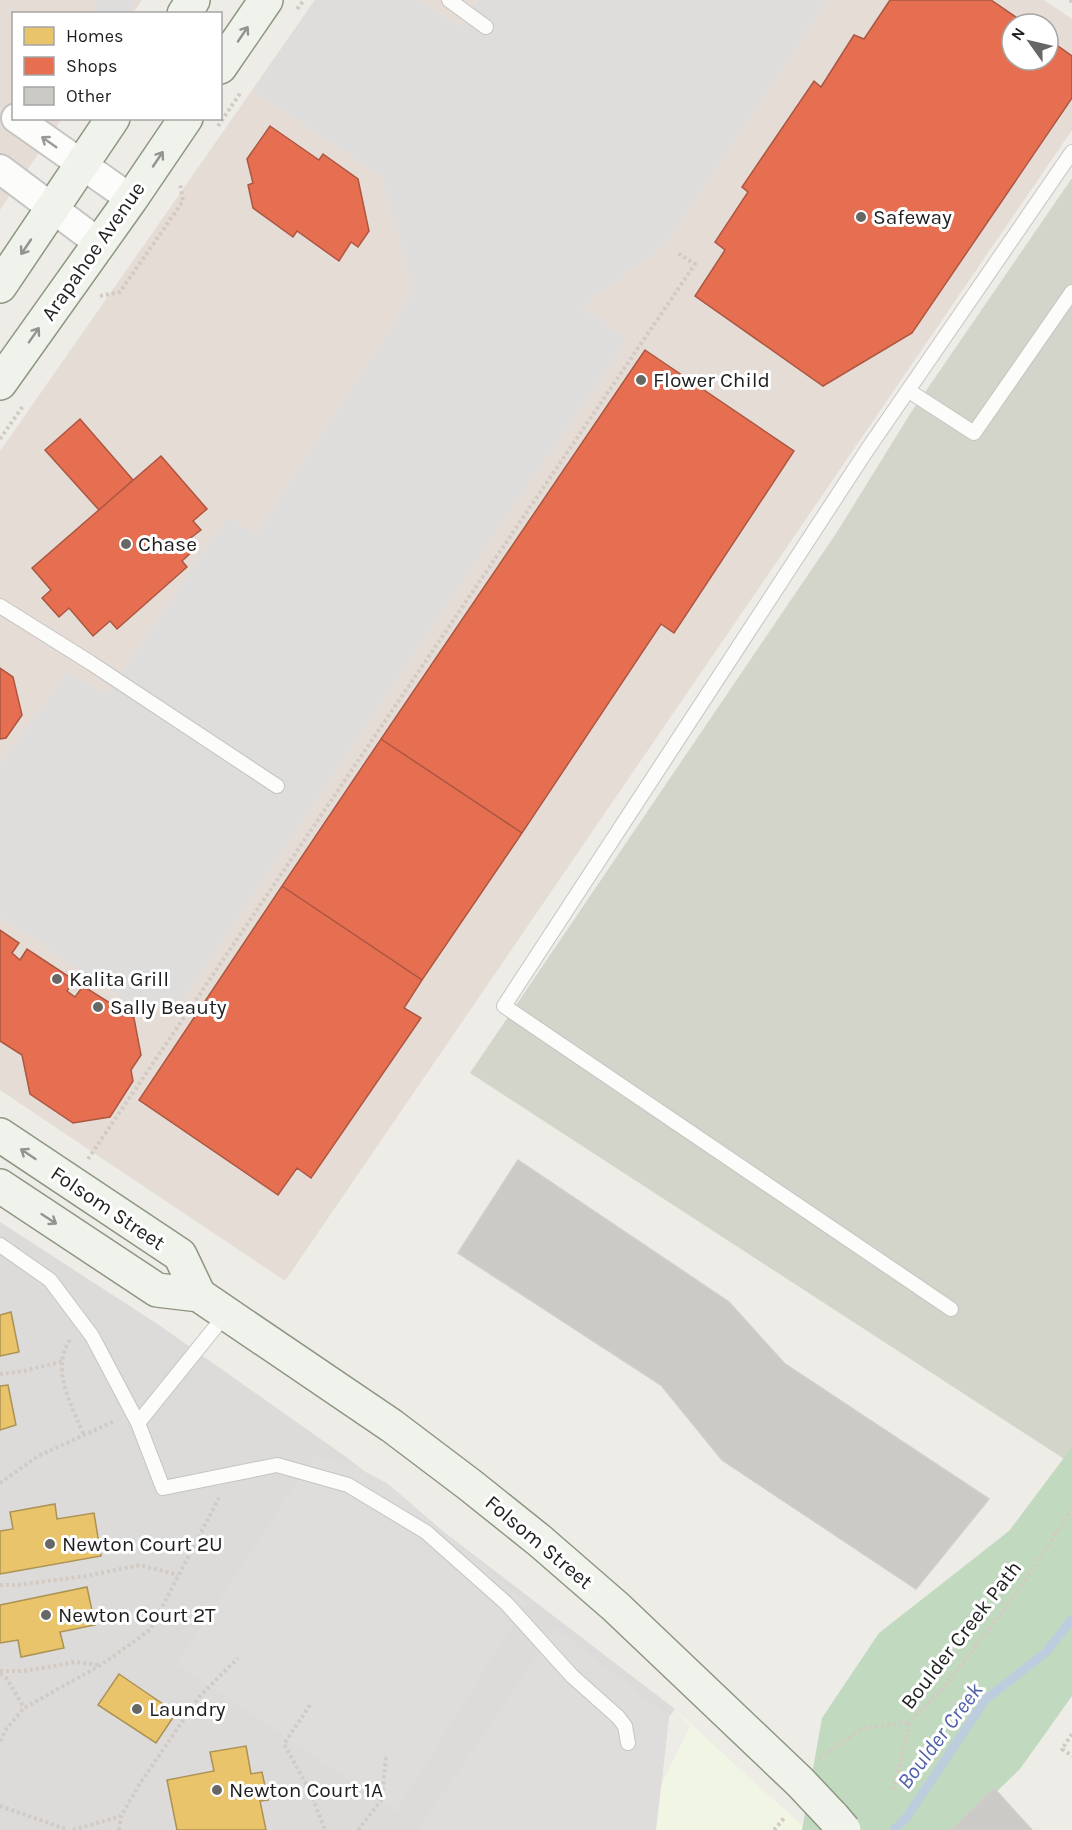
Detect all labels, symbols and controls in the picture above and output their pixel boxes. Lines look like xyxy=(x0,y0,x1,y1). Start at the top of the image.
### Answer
legend xyxy=(12,12,222,120)
north arrow xyxy=(1000,12,1060,72)
text: N xyxy=(1007,24,1029,44)
text: Homes xyxy=(66,25,123,47)
one-way arrow xyxy=(237,26,249,42)
text: Shops xyxy=(66,55,118,77)
text: Other xyxy=(66,85,111,107)
one-way arrow xyxy=(42,136,58,148)
one-way arrow xyxy=(152,151,164,167)
street label: Arapahoe Avenue xyxy=(36,177,150,325)
place label: Safeway xyxy=(873,205,952,229)
marker: Safeway xyxy=(854,210,868,224)
one-way arrow xyxy=(20,238,33,255)
one-way arrow xyxy=(28,328,40,344)
place label: Flower Child xyxy=(653,368,770,392)
marker: Flower Child xyxy=(634,373,648,387)
place label: Chase xyxy=(138,532,197,556)
marker: Chase xyxy=(119,537,133,551)
place label: Kalita Grill xyxy=(69,967,169,991)
marker: Kalita Grill xyxy=(50,972,64,986)
place label: Sally Beauty xyxy=(110,995,227,1019)
marker: Sally Beauty xyxy=(91,1000,105,1014)
one-way arrow xyxy=(20,1148,36,1160)
street label: Folsom Street xyxy=(46,1161,170,1255)
one-way arrow xyxy=(40,1213,57,1225)
street label: Folsom Street xyxy=(481,1490,598,1594)
place label: Newton Court 2U xyxy=(62,1532,223,1556)
marker: Newton Court 2U xyxy=(43,1537,57,1551)
street label: Boulder Creek Path xyxy=(896,1556,1026,1714)
place label: Newton Court 2T xyxy=(58,1603,216,1627)
marker: Newton Court 2T xyxy=(39,1608,53,1622)
water label: Boulder Creek xyxy=(892,1677,989,1794)
place label: Laundry xyxy=(149,1697,226,1721)
marker: Laundry xyxy=(130,1702,144,1716)
place label: Newton Court 1A xyxy=(229,1778,383,1802)
marker: Newton Court 1A xyxy=(210,1783,224,1797)

